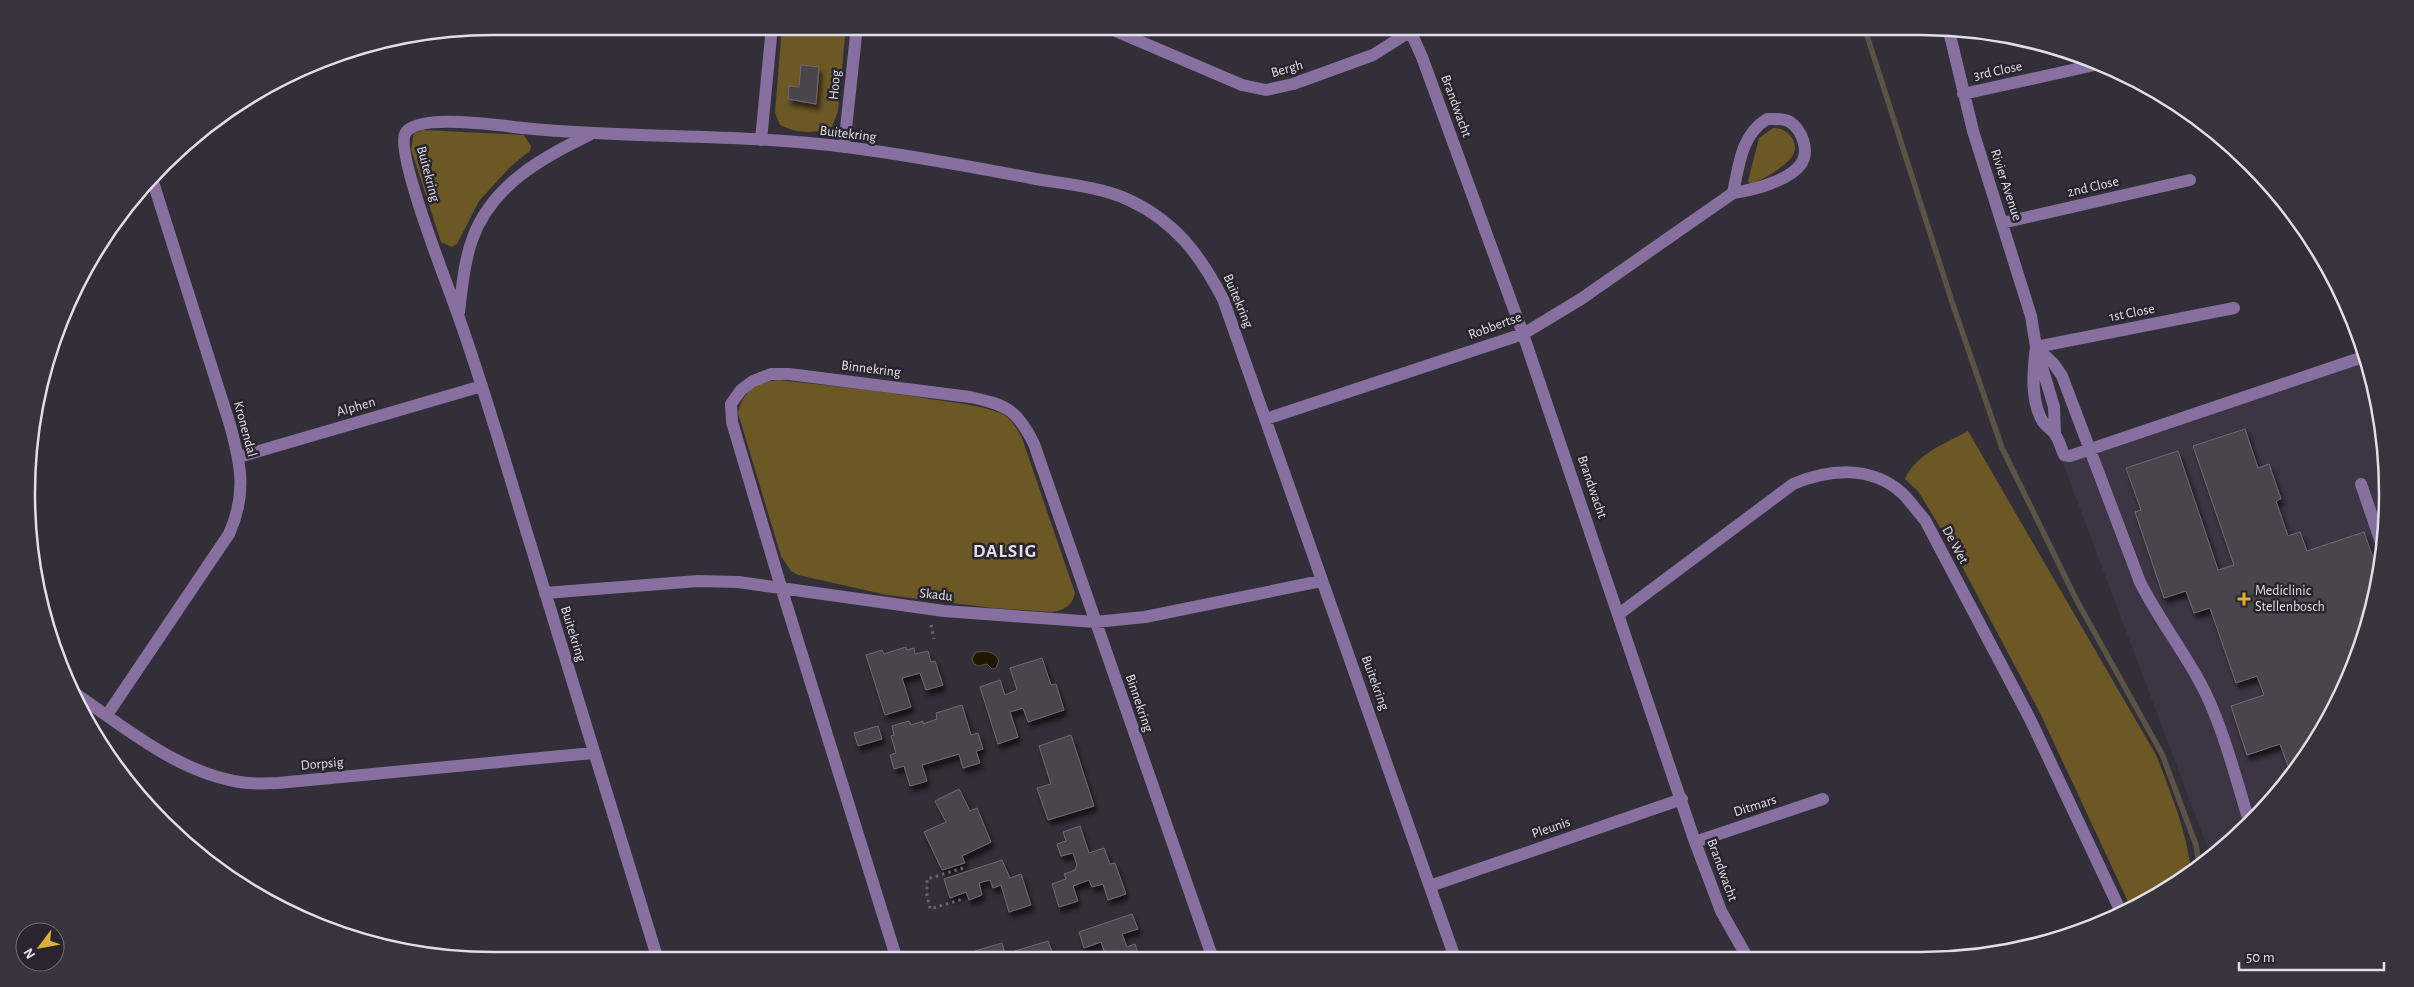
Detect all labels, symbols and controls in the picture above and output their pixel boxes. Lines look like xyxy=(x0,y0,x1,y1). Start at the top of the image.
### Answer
street label: Bergh xyxy=(1269,58,1305,80)
street label: 3rd Close xyxy=(1973,59,2023,83)
street label: Hoog xyxy=(826,69,844,101)
street label: Brandwacht xyxy=(1438,73,1474,140)
street label: Buitekring xyxy=(819,124,877,144)
street label: Buitekring xyxy=(414,145,442,204)
street label: Rivier Avenue xyxy=(1988,147,2024,223)
street label: 2nd Close xyxy=(2066,174,2120,200)
street label: Buitekring xyxy=(1220,272,1256,330)
street label: 1st Close xyxy=(2108,302,2156,324)
street label: Robbertse xyxy=(1466,310,1524,342)
street label: Binnekring xyxy=(840,358,902,380)
street label: Alphen xyxy=(335,395,377,419)
street label: Kronendal xyxy=(231,400,259,458)
street label: Brandwacht xyxy=(1575,454,1609,521)
street label: De Wet xyxy=(1939,524,1971,567)
district label: DALSIG xyxy=(973,542,1037,561)
place label: Mediclinic Stellenbosch xyxy=(2255,584,2325,614)
street label: Skadu xyxy=(919,586,953,604)
marker: Mediclinic Stellenbosch xyxy=(2237,592,2251,606)
street label: Buitekring xyxy=(558,605,588,664)
street label: Buitekring xyxy=(1359,654,1391,712)
street label: Binnekring xyxy=(1123,672,1155,734)
street label: Dorpsig xyxy=(300,755,344,773)
street label: Ditmars xyxy=(1732,793,1778,819)
street label: Pleunis xyxy=(1530,815,1572,841)
street label: Brandwacht xyxy=(1704,837,1740,904)
north arrow xyxy=(15,922,65,972)
scale bar xyxy=(2239,940,2384,972)
text: N xyxy=(21,946,38,961)
text: 50 m xyxy=(2246,950,2275,965)

